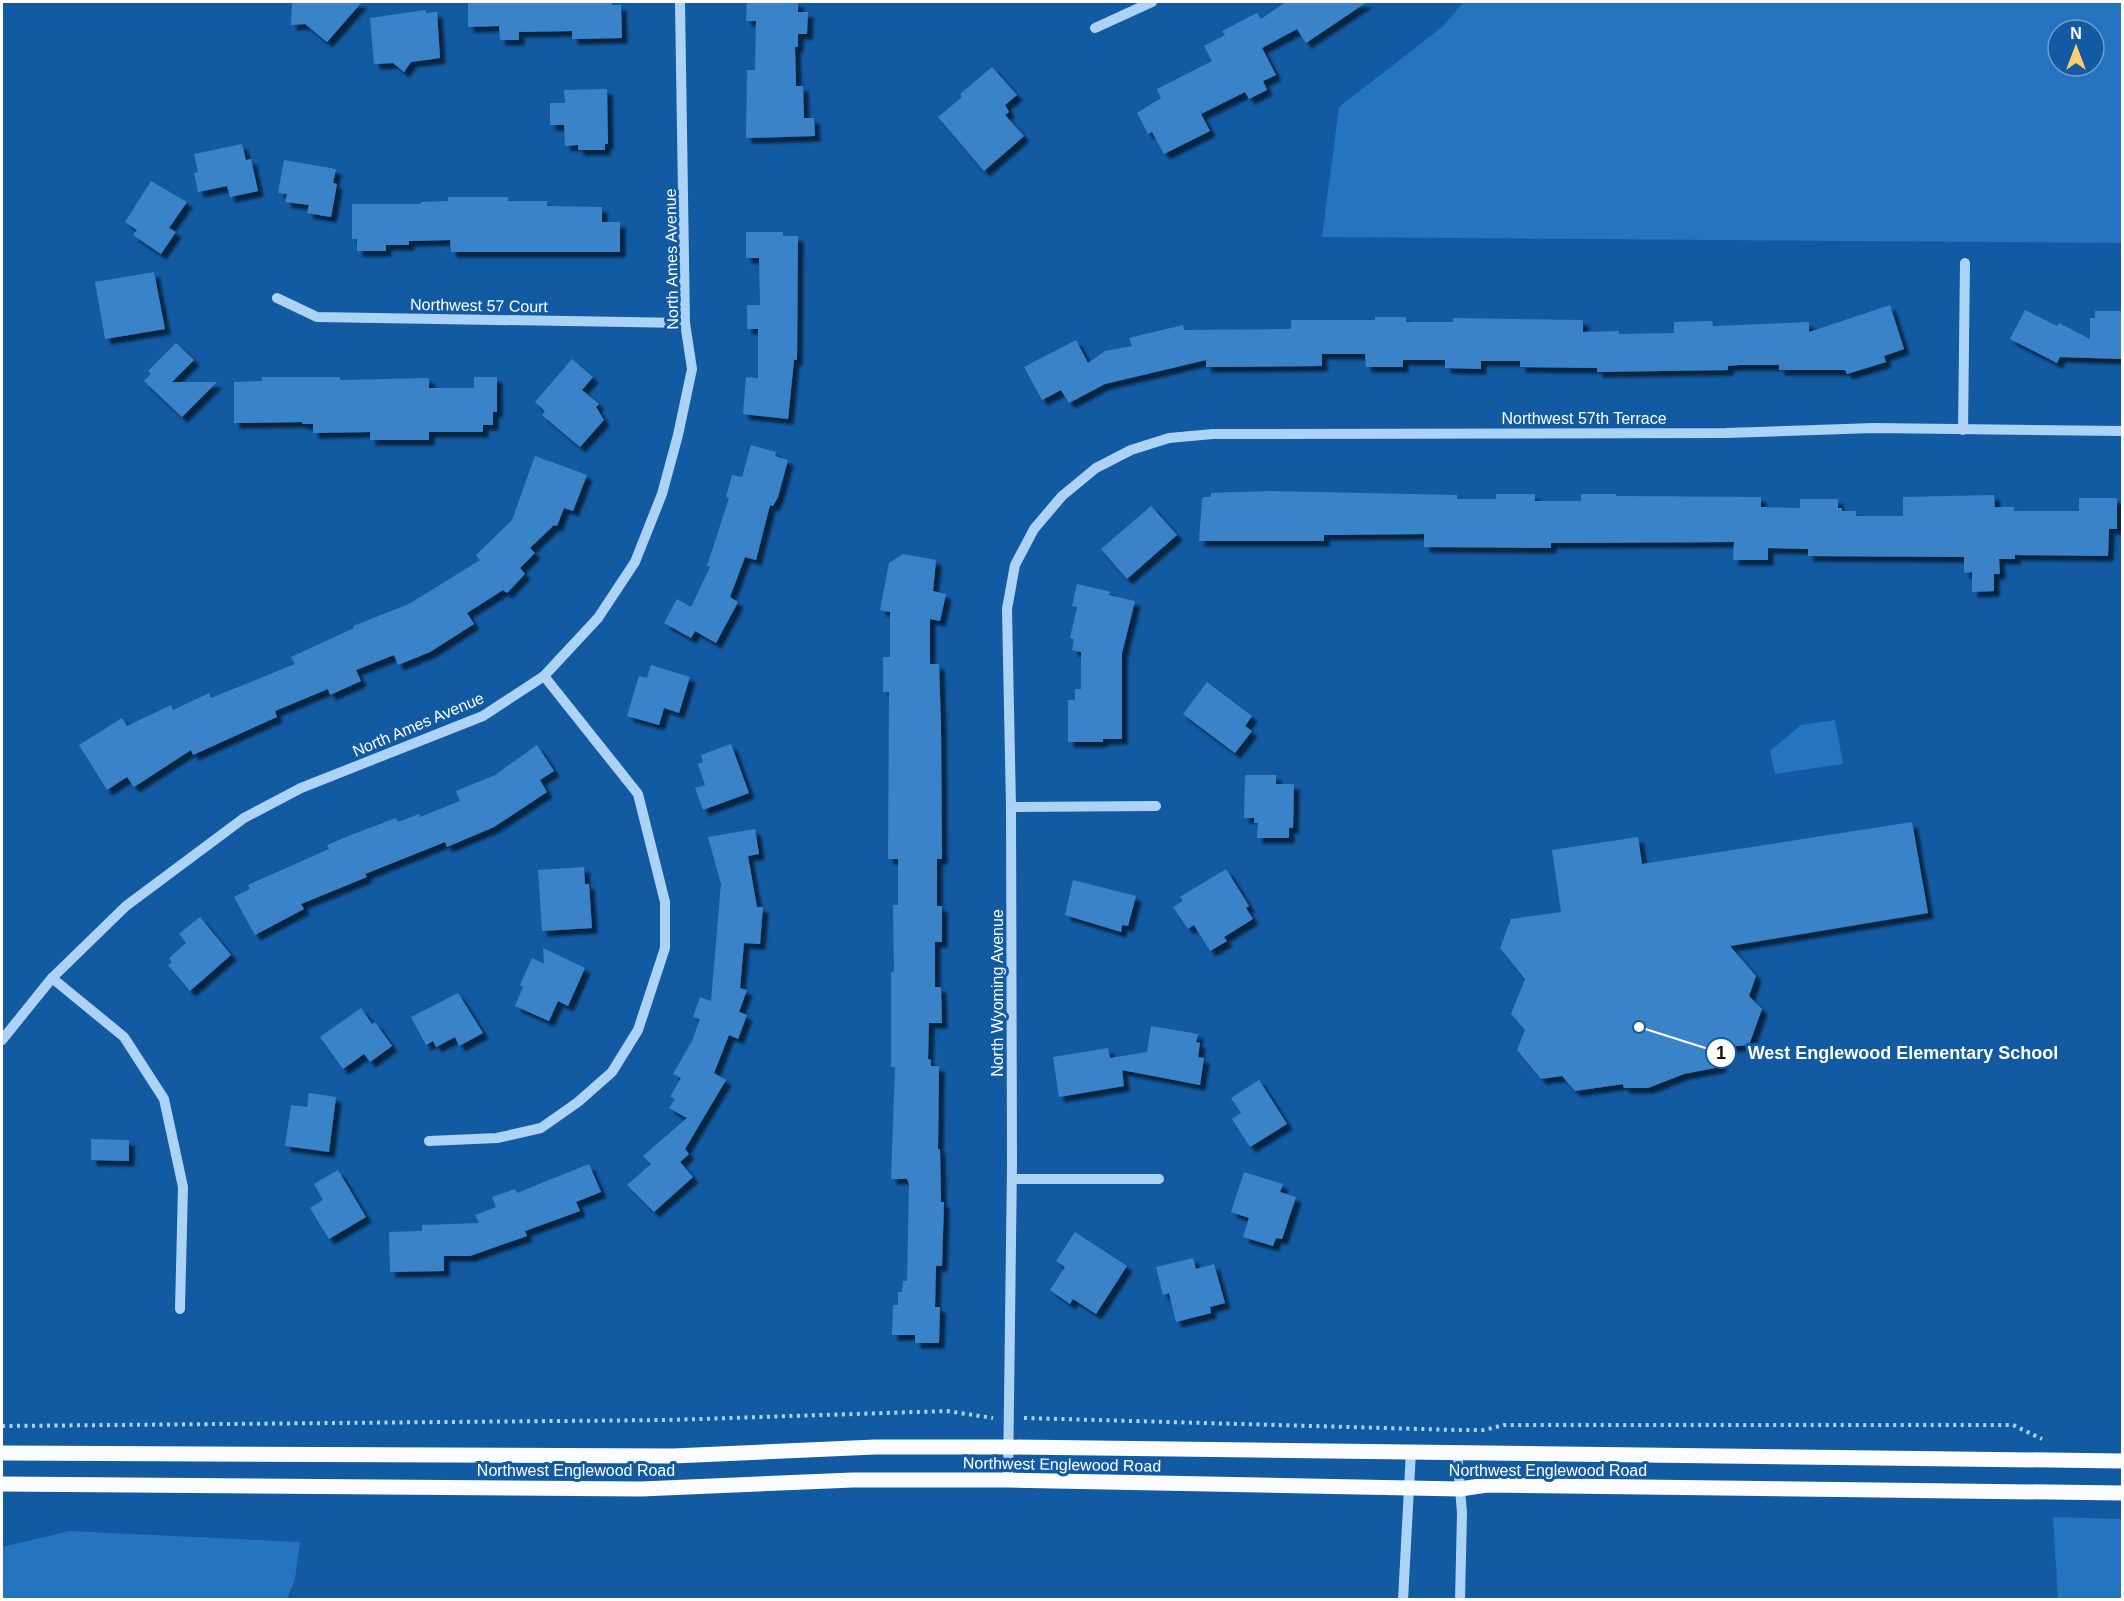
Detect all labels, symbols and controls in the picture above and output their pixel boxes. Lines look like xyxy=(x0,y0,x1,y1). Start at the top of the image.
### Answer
north arrow xyxy=(2046,18,2106,78)
text: N xyxy=(2070,25,2082,42)
street label: North Ames Avenue xyxy=(662,188,681,330)
street label: Northwest 57 Court xyxy=(410,296,549,315)
street label: Northwest 57th Terrace xyxy=(1501,410,1667,427)
street label: North Ames Avenue xyxy=(350,689,487,760)
street label: North Wyoming Avenue xyxy=(989,909,1006,1077)
callout: West Englewood Elementary School xyxy=(1706,1035,2071,1071)
text: 1 xyxy=(1716,1043,1726,1063)
text: West Englewood Elementary School xyxy=(1748,1043,2058,1063)
street label: Northwest Englewood Road xyxy=(963,1454,1161,1475)
street label: Northwest Englewood Road xyxy=(477,1462,675,1479)
street label: Northwest Englewood Road xyxy=(1449,1462,1647,1479)

